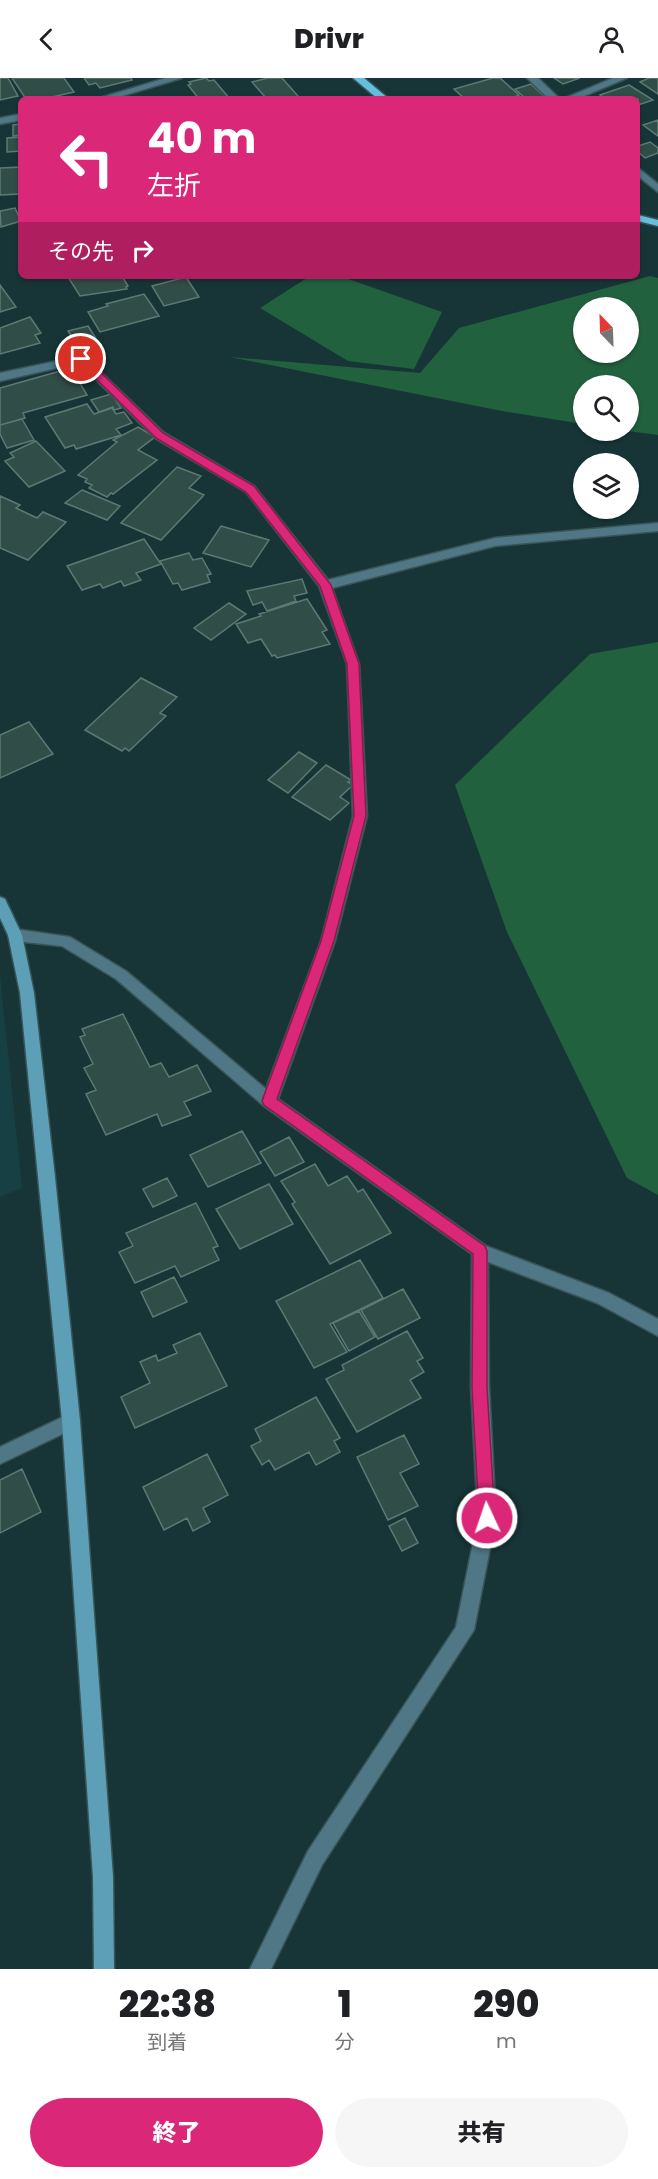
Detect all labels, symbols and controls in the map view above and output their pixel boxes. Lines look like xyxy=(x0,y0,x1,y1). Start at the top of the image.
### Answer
text: Drivr xyxy=(294,20,364,57)
icon: back xyxy=(30,23,63,56)
icon: person xyxy=(595,23,628,56)
text: 40 m xyxy=(147,109,256,168)
icon: left xyxy=(48,120,126,198)
text: 左折 xyxy=(147,167,201,204)
icon: right xyxy=(126,234,159,267)
text: その先 xyxy=(48,236,114,267)
north arrow xyxy=(573,297,639,363)
map controls xyxy=(573,297,639,519)
pin xyxy=(55,333,106,384)
icon: arrive xyxy=(64,342,97,375)
button: search xyxy=(573,375,639,441)
button: layers xyxy=(573,453,639,519)
position arrow xyxy=(455,1486,519,1550)
text: 22:38 xyxy=(119,1979,216,2030)
text: 1 xyxy=(338,1979,352,2030)
text: 290 xyxy=(473,1979,539,2030)
text: m xyxy=(496,2027,517,2055)
text: 到着 xyxy=(147,2028,187,2056)
text: 分 xyxy=(335,2028,355,2056)
button: 終了 xyxy=(30,2098,323,2167)
button: 共有 xyxy=(335,2098,628,2167)

